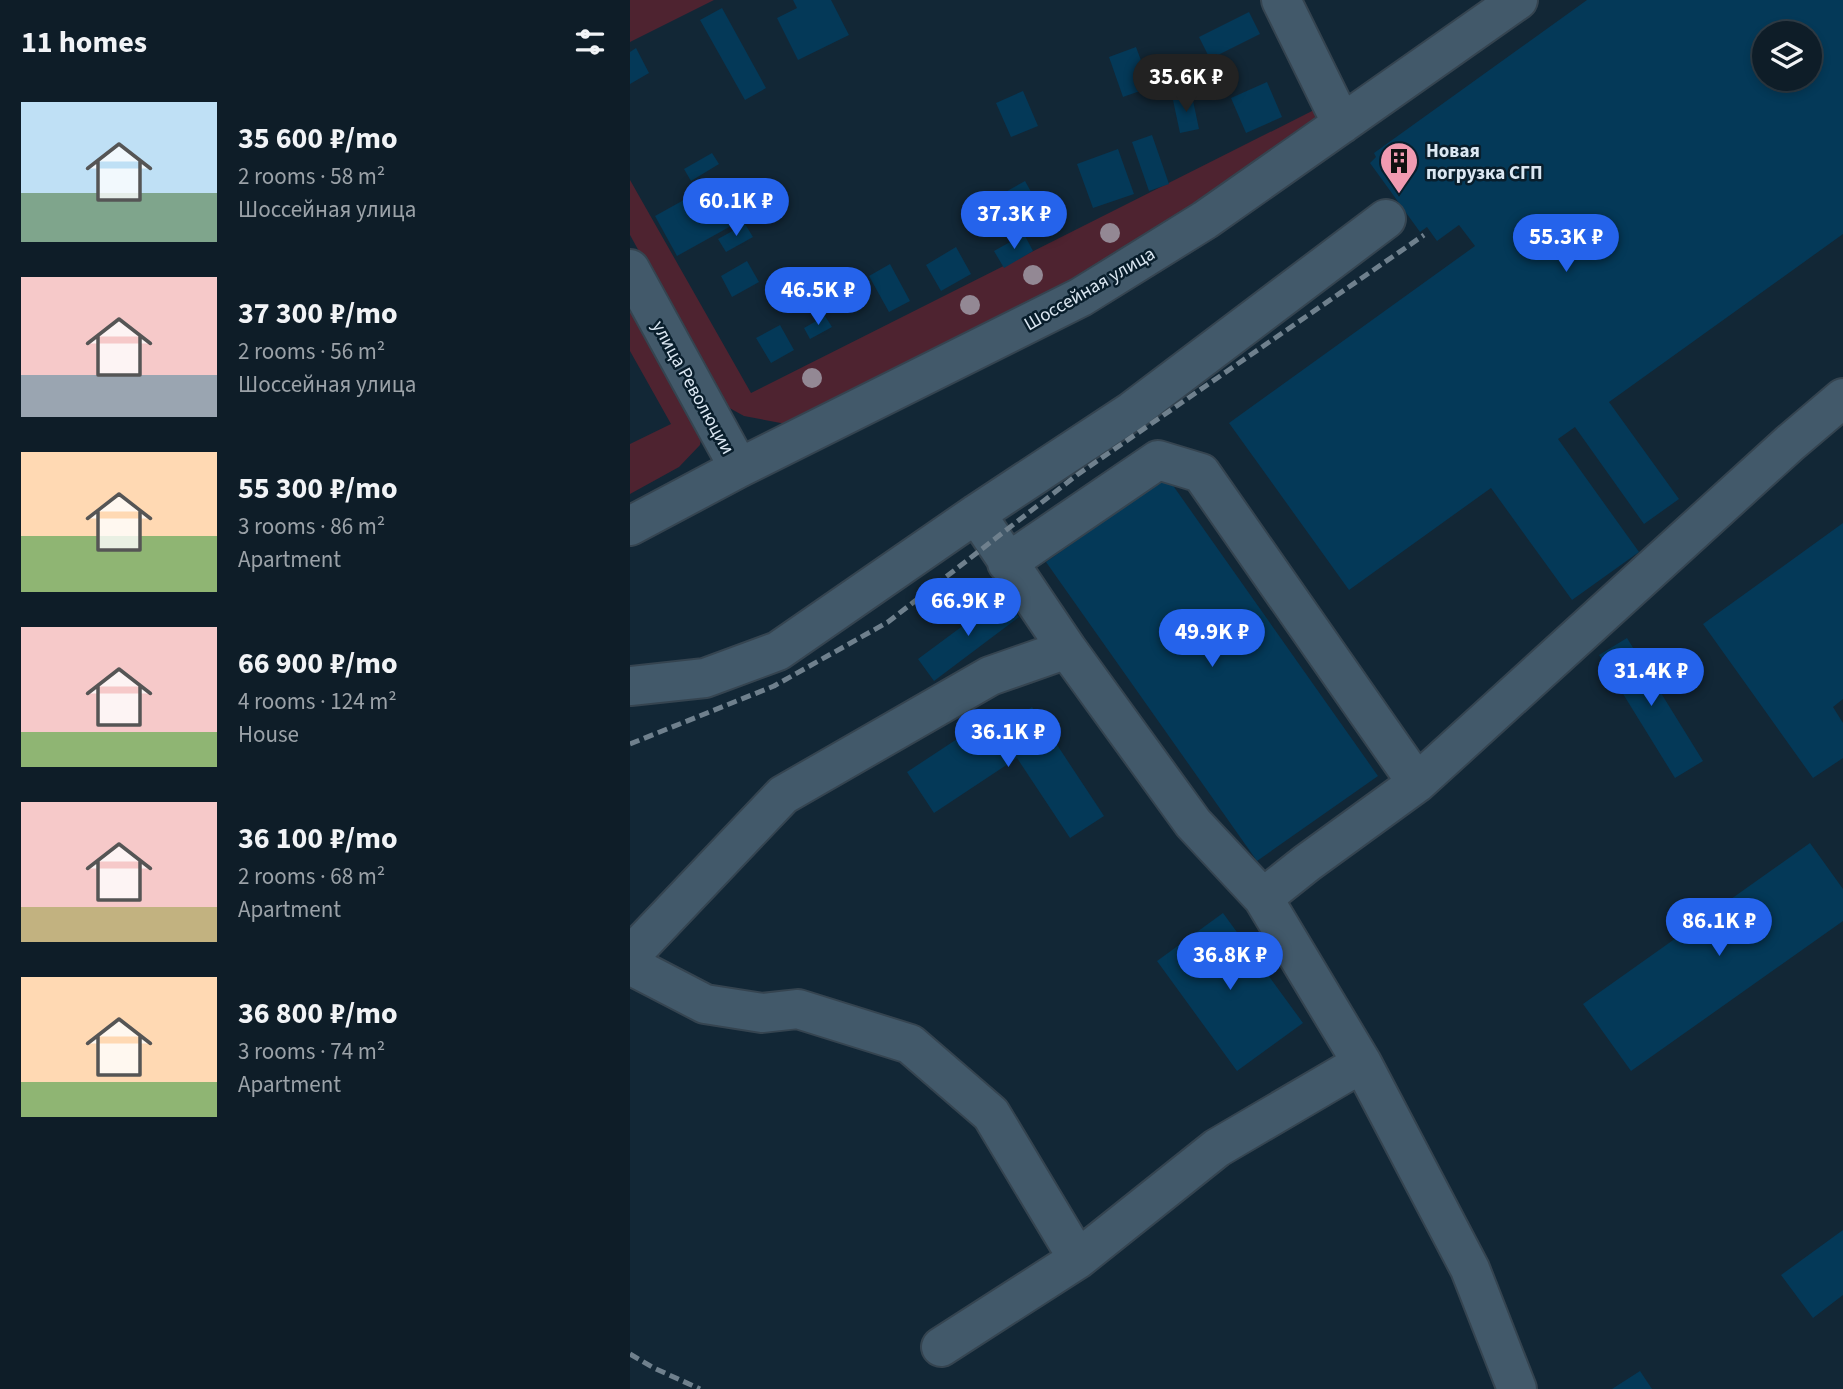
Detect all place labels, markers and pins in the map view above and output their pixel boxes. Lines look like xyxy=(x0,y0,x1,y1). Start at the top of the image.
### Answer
pin: 35.6K ₽ xyxy=(1121,54,1251,114)
place label: Новая погрузка СГП xyxy=(1426,138,1543,187)
building icon: Новая погрузка СГП xyxy=(1378,140,1420,195)
pin: 60.1K ₽ xyxy=(671,178,801,238)
pin: 37.3K ₽ xyxy=(949,191,1079,251)
pin: 55.3K ₽ xyxy=(1501,215,1631,274)
pin: 46.5K ₽ xyxy=(753,268,883,327)
pin: 66.9K ₽ xyxy=(903,578,1033,638)
pin: 49.9K ₽ xyxy=(1147,610,1277,669)
pin: 31.4K ₽ xyxy=(1586,648,1716,708)
pin: 36.1K ₽ xyxy=(943,710,1073,769)
pin: 86.1K ₽ xyxy=(1654,898,1784,958)
pin: 36.8K ₽ xyxy=(1165,932,1295,992)

